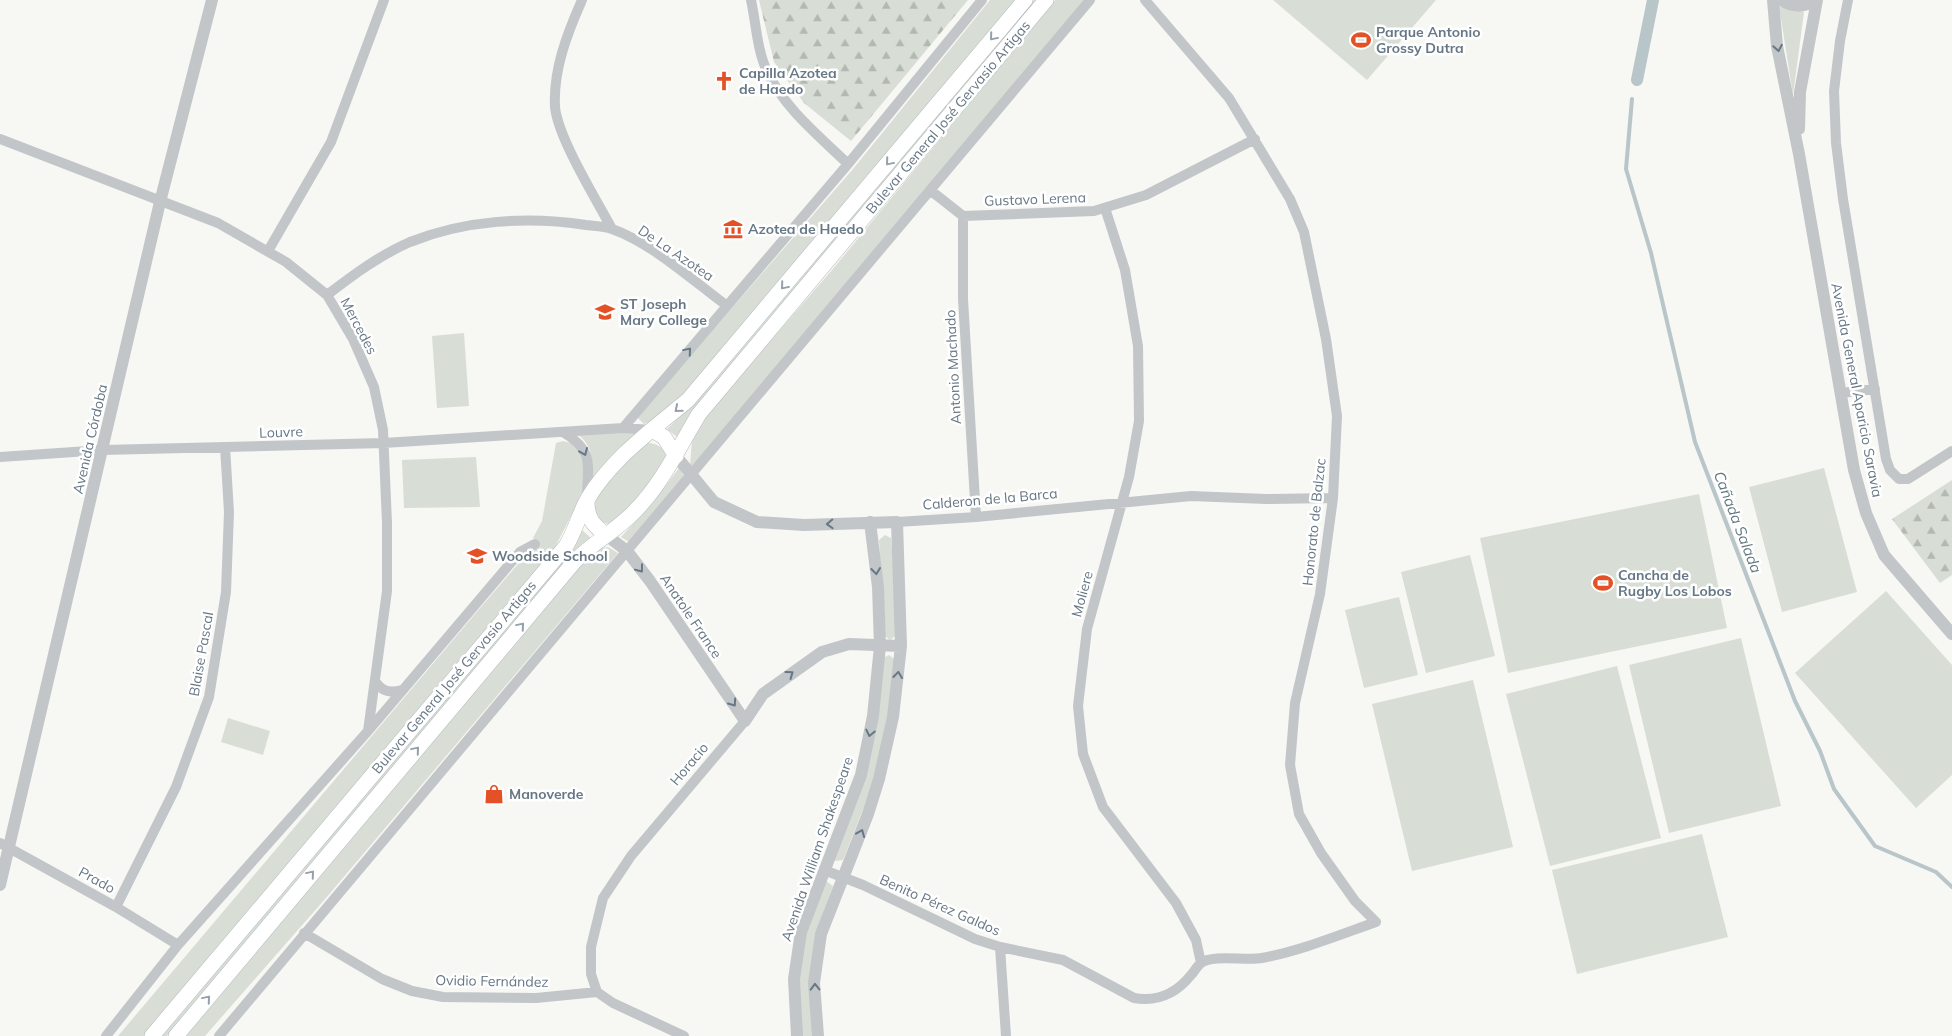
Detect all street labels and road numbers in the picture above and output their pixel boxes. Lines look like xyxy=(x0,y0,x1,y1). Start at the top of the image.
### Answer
street label: Bulevar General José Gervasio Artigas xyxy=(862,17,1034,217)
street label: Gustavo Lerena xyxy=(984,188,1086,210)
street label: De La Azotea xyxy=(635,221,717,285)
street label: Avenida General Aparicio Saravia xyxy=(1827,281,1887,499)
street label: Mercedes xyxy=(336,294,382,358)
street label: Antonio Machado xyxy=(941,309,965,425)
street label: Avenida Córdoba xyxy=(69,382,111,496)
street label: Louvre xyxy=(259,422,303,442)
street label: Honorato de Balzac xyxy=(1298,457,1330,587)
street label: Calderon de la Barca xyxy=(922,484,1058,514)
street label: Moliere xyxy=(1067,569,1097,619)
street label: Anatole France xyxy=(656,570,726,662)
street label: Bulevar General José Gervasio Artigas xyxy=(368,577,540,777)
street label: Blaise Pascal xyxy=(185,610,217,698)
street label: Horacio xyxy=(666,739,712,789)
street label: Avenida William Shakespeare xyxy=(777,754,857,944)
street label: Prado xyxy=(76,863,118,897)
street label: Benito Pérez Galdos xyxy=(877,870,1003,940)
street label: Ovidio Fernández xyxy=(435,971,549,991)

